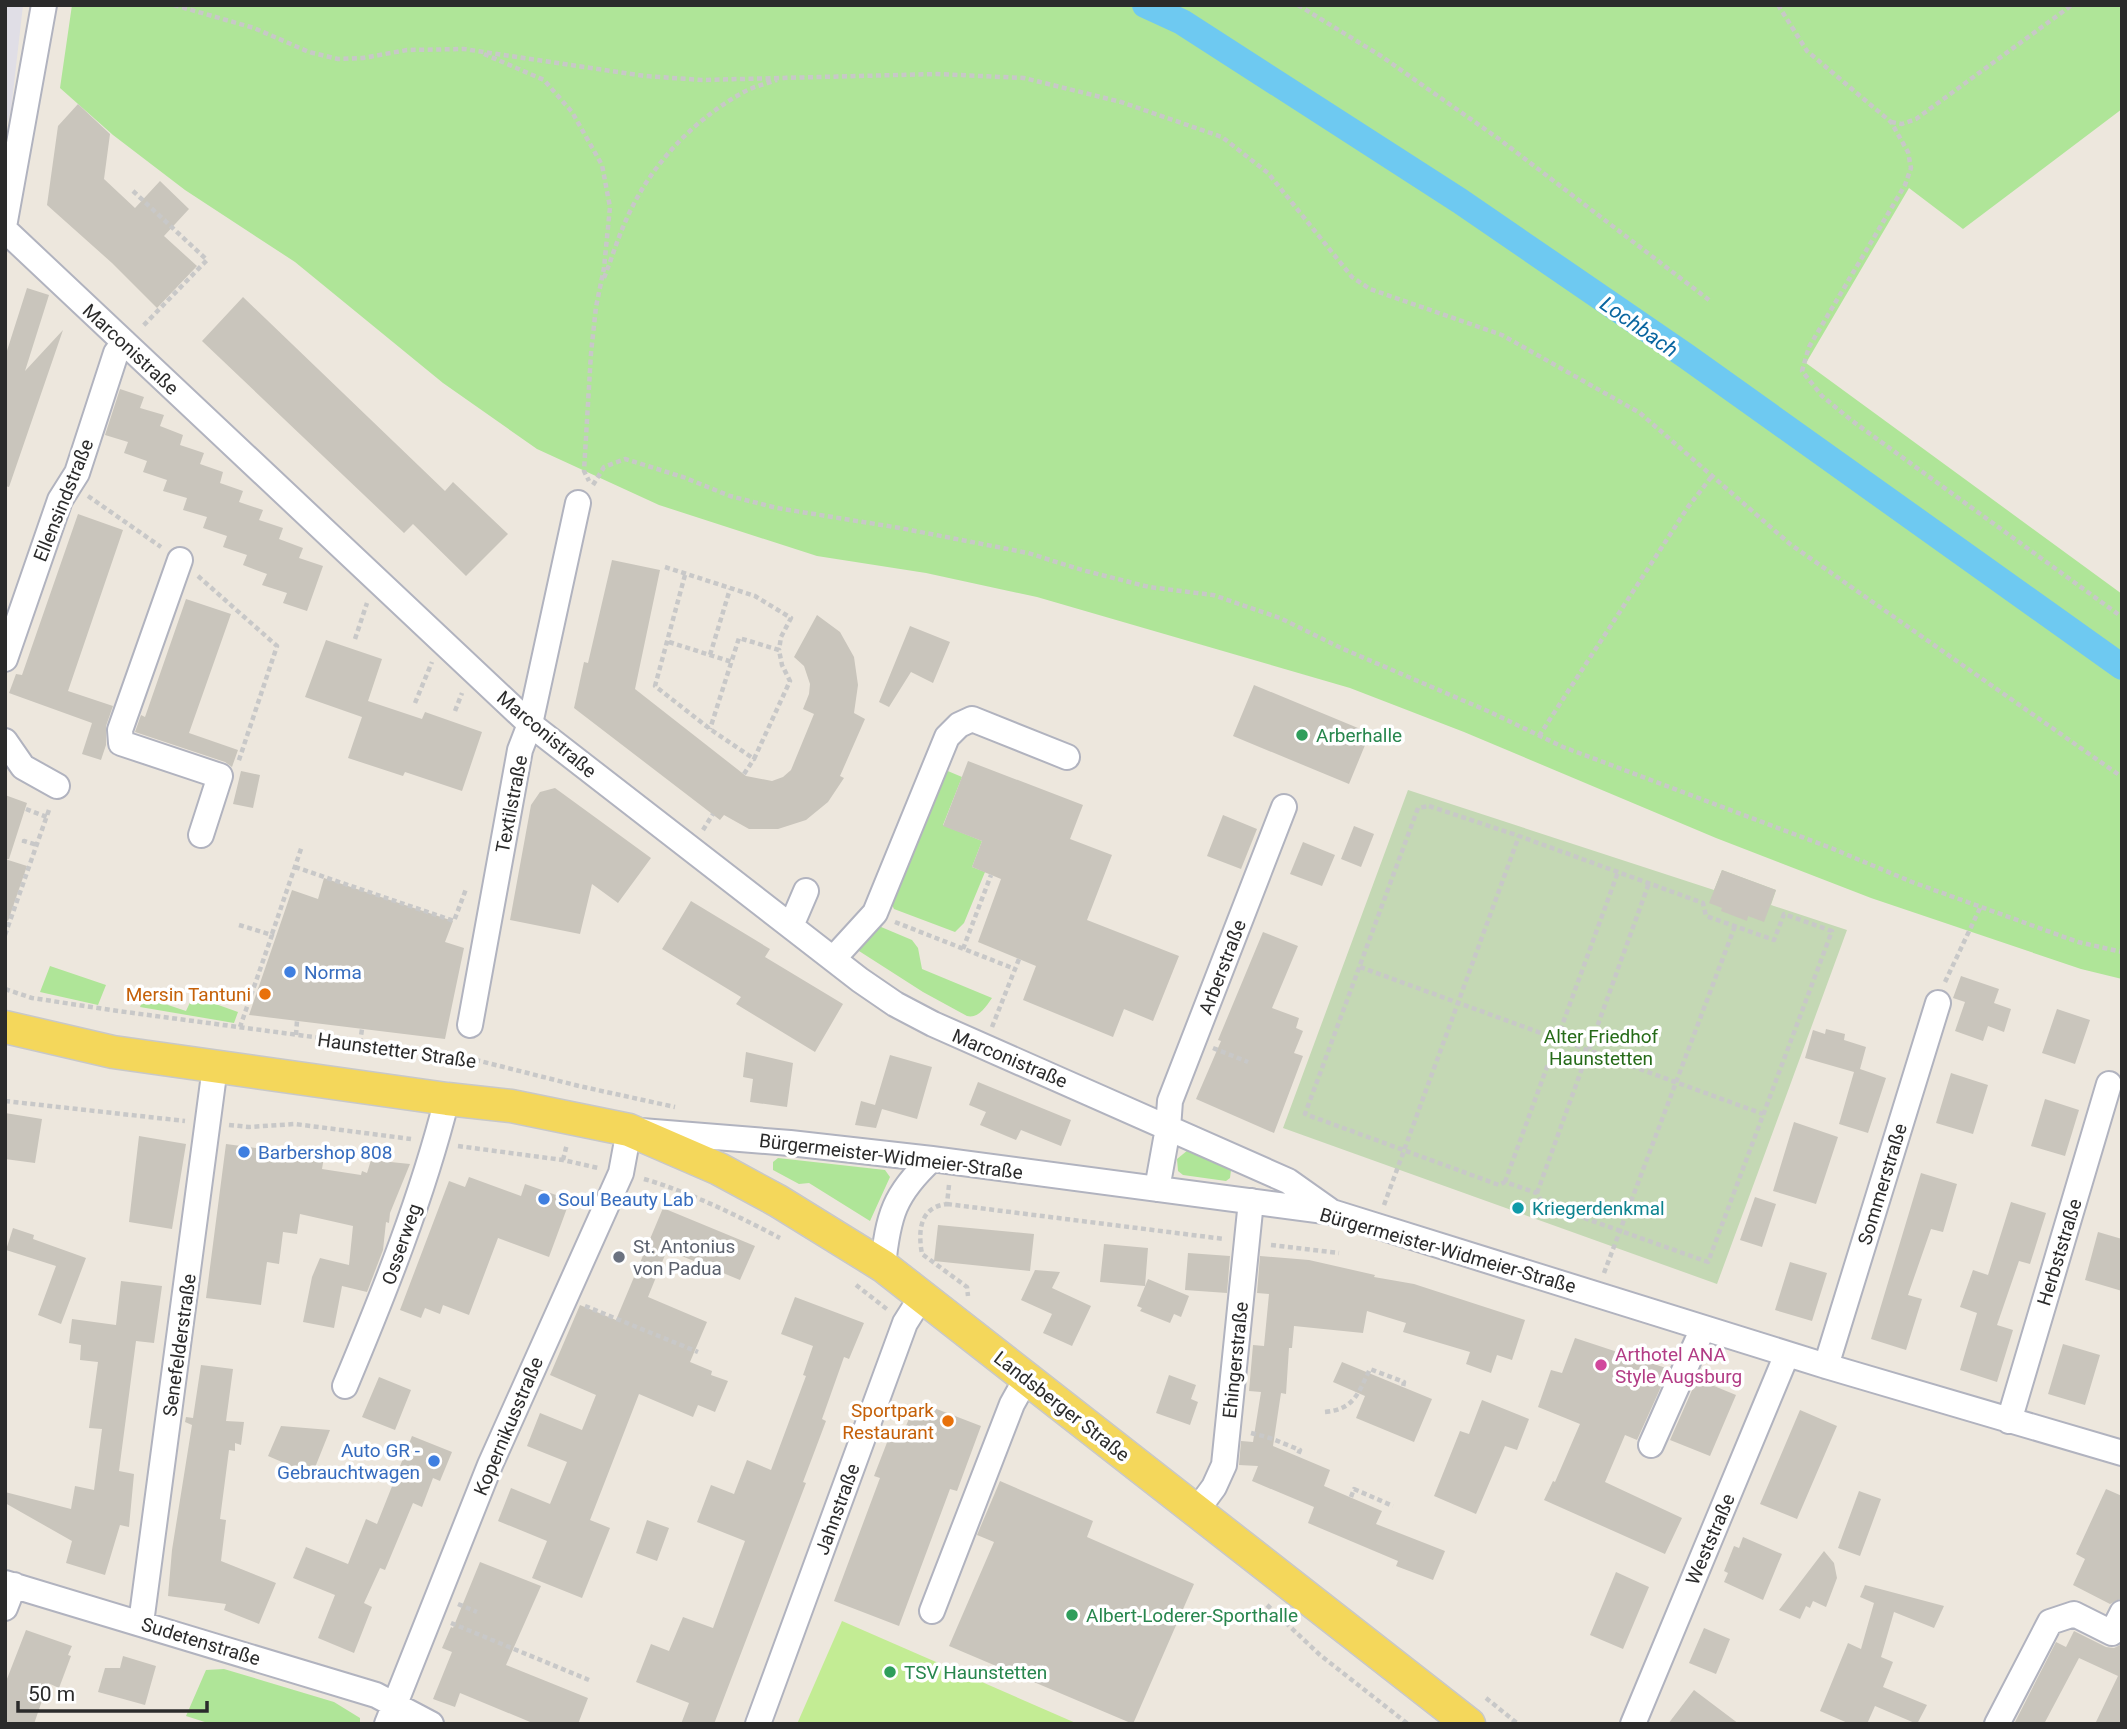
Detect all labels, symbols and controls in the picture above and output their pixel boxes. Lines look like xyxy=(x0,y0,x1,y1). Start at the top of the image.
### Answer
water label: Lochbach xyxy=(1596,292,1682,362)
street label: Marconistraße xyxy=(78,299,183,400)
street label: Ellensindstraße xyxy=(28,436,98,565)
street label: Marconistraße xyxy=(492,686,601,783)
place label: Arberhalle xyxy=(1316,724,1402,747)
marker: Arberhalle xyxy=(1294,727,1310,743)
street label: Textilstraße xyxy=(491,753,532,855)
street label: Arberstraße xyxy=(1194,916,1251,1018)
place label: Norma xyxy=(304,961,362,984)
marker: Norma xyxy=(282,964,298,980)
place label: Mersin Tantuni xyxy=(126,983,251,1006)
marker: Mersin Tantuni xyxy=(257,986,273,1002)
street label: Marconistraße xyxy=(949,1024,1071,1093)
park label: Alter Friedhof Haunstetten xyxy=(1544,1025,1659,1070)
street label: Haunstetter Straße xyxy=(316,1028,478,1073)
street label: Sommerstraße xyxy=(1853,1121,1912,1248)
street label: Bürgermeister-Widmeier-Straße xyxy=(758,1129,1024,1184)
place label: Barbershop 808 xyxy=(258,1141,392,1164)
marker: Barbershop 808 xyxy=(236,1144,252,1160)
place label: Soul Beauty Lab xyxy=(558,1188,694,1211)
marker: Soul Beauty Lab xyxy=(536,1191,552,1207)
street label: Herbststraße xyxy=(2032,1196,2087,1308)
place label: Kriegerdenkmal xyxy=(1532,1197,1665,1220)
marker: Kriegerdenkmal xyxy=(1510,1200,1526,1216)
street label: Osserweg xyxy=(377,1201,426,1288)
street label: Bürgermeister-Widmeier-Straße xyxy=(1317,1203,1579,1298)
place label: St. Antonius von Padua xyxy=(633,1235,735,1280)
marker: St. Antonius von Padua xyxy=(611,1249,627,1265)
street label: Senefelderstraße xyxy=(158,1272,201,1418)
street label: Ehingerstraße xyxy=(1218,1300,1253,1420)
place label: Arthotel ANA Style Augsburg xyxy=(1615,1343,1742,1388)
street label: Landsberger Straße xyxy=(989,1346,1134,1466)
street label: Kopernikusstraße xyxy=(469,1353,548,1499)
marker: Arthotel ANA Style Augsburg xyxy=(1593,1357,1609,1373)
place label: Sportpark Restaurant xyxy=(842,1399,934,1444)
marker: Sportpark Restaurant xyxy=(940,1413,956,1429)
place label: Auto GR - Gebrauchtwagen xyxy=(277,1439,420,1484)
marker: Auto GR - Gebrauchtwagen xyxy=(426,1453,442,1469)
street label: Jahnstraße xyxy=(810,1460,865,1558)
street label: Weststraße xyxy=(1681,1490,1740,1588)
place label: Albert-Loderer-Sporthalle xyxy=(1086,1604,1298,1627)
marker: Albert-Loderer-Sporthalle xyxy=(1064,1607,1080,1623)
street label: Sudetenstraße xyxy=(139,1612,263,1670)
place label: TSV Haunstetten xyxy=(904,1661,1047,1684)
marker: TSV Haunstetten xyxy=(882,1664,898,1680)
scale bar xyxy=(18,1670,206,1714)
text: 50 m xyxy=(28,1682,75,1706)

